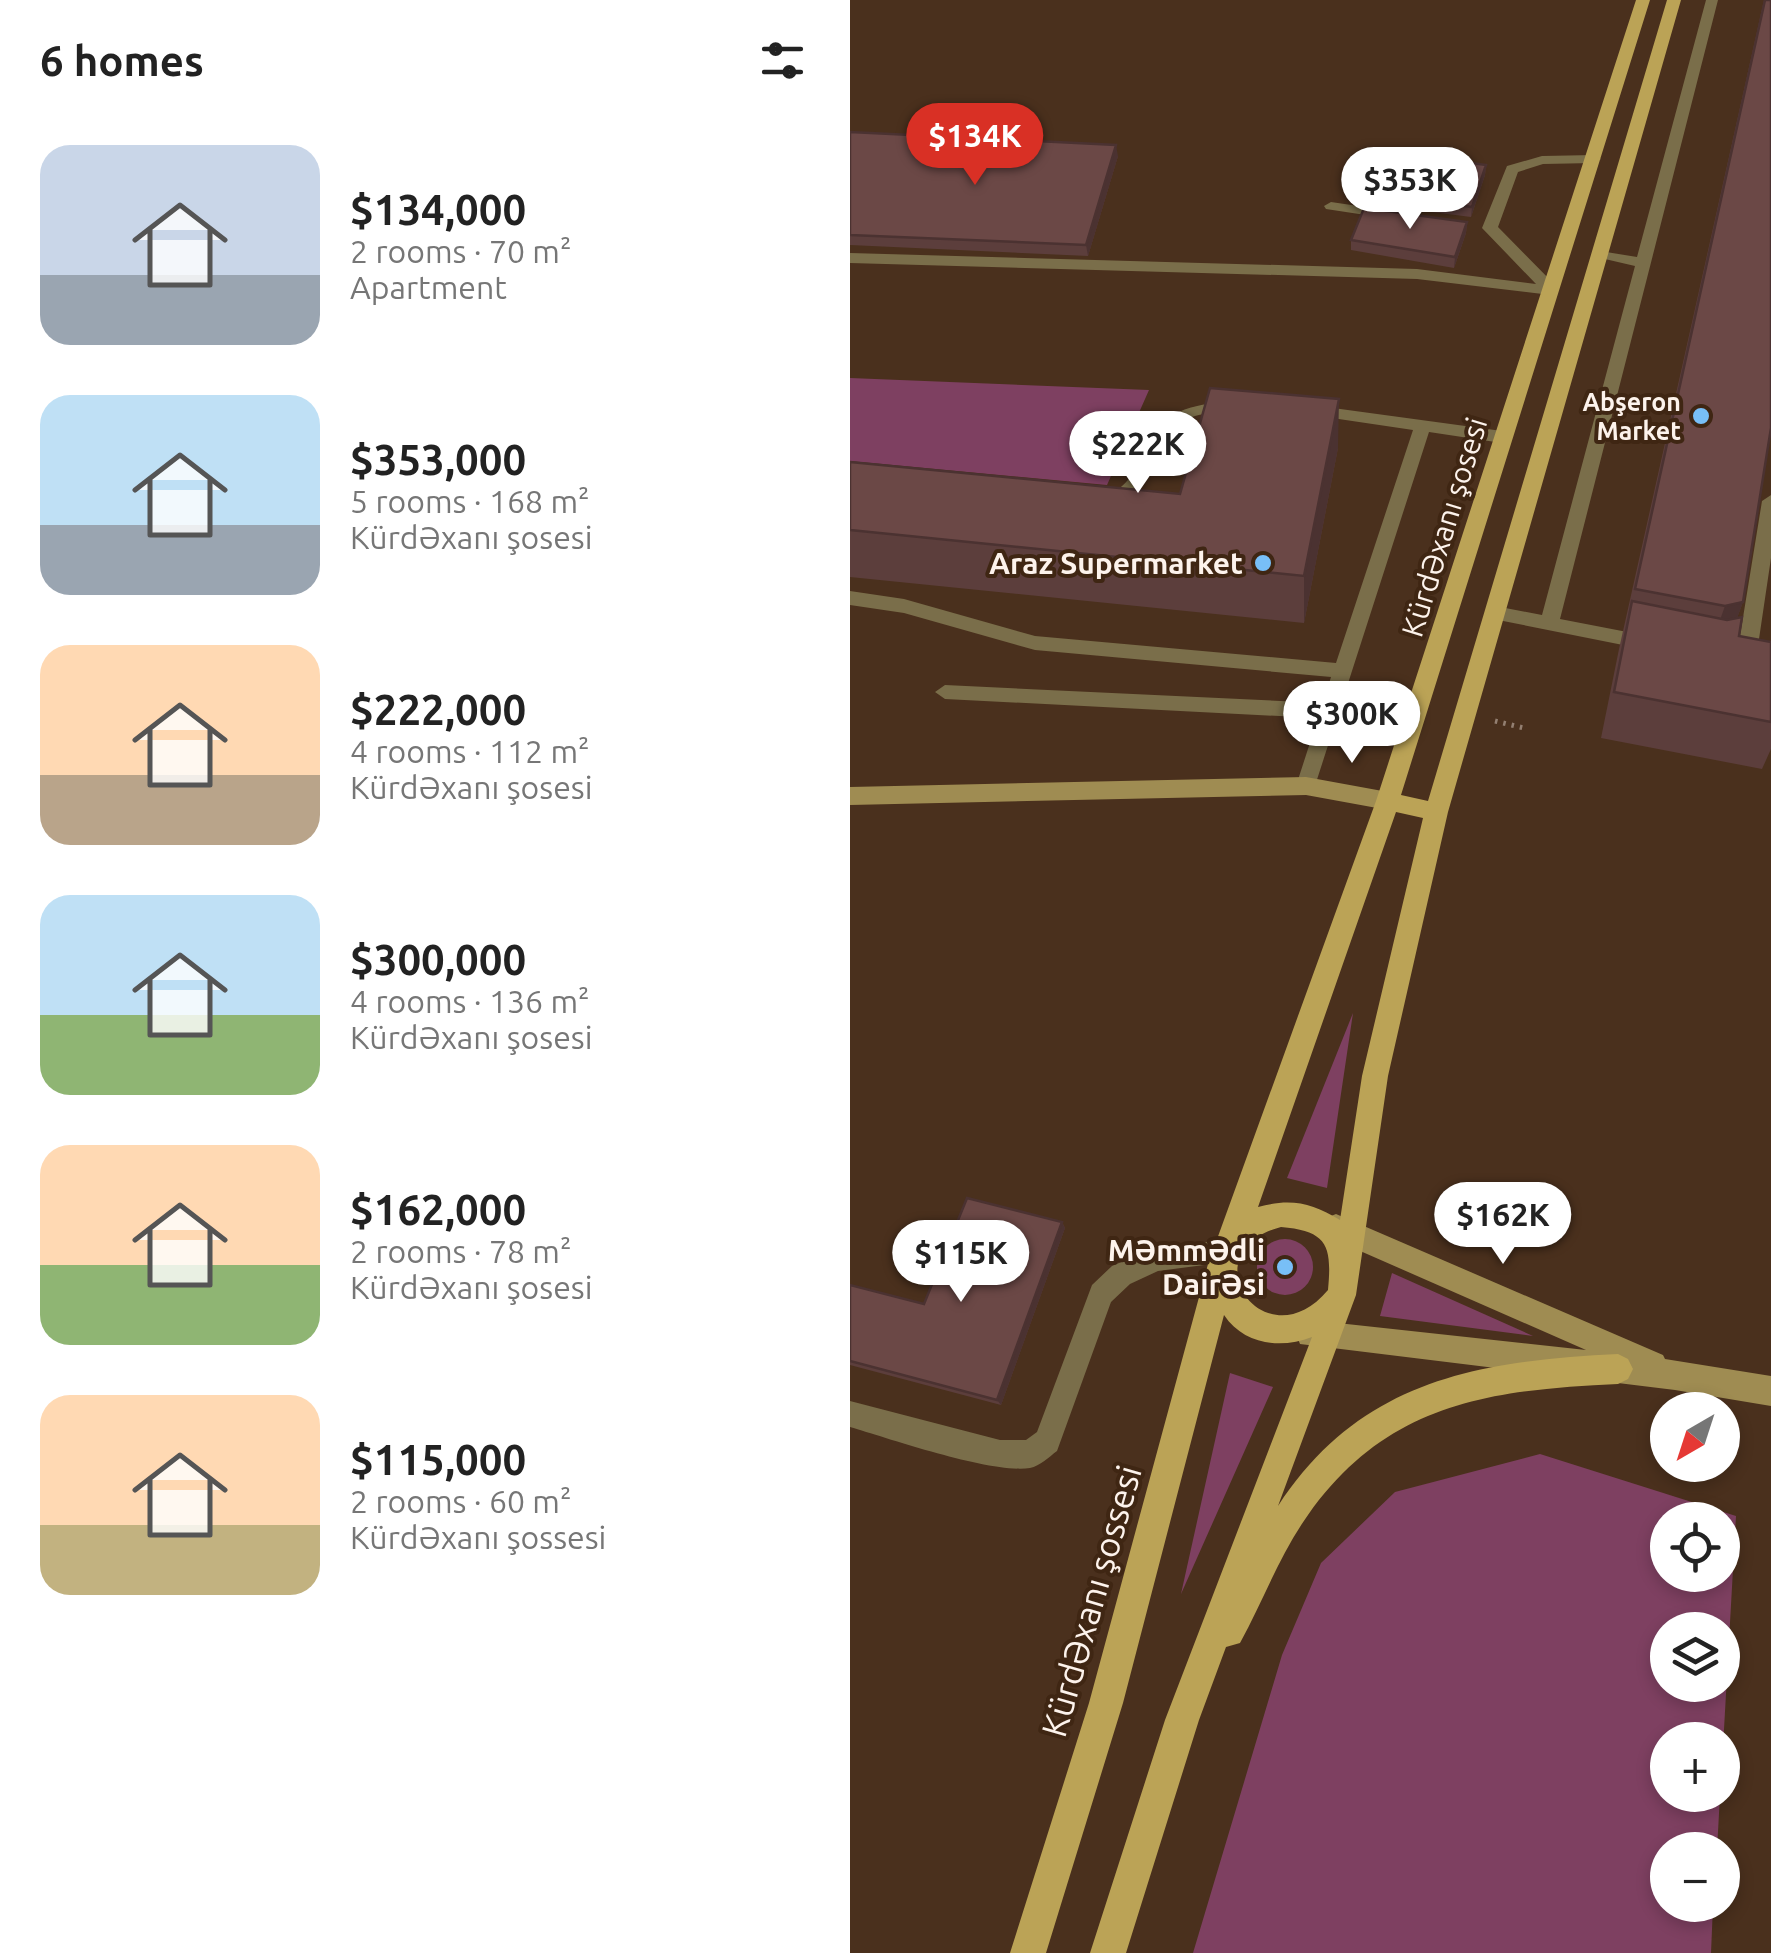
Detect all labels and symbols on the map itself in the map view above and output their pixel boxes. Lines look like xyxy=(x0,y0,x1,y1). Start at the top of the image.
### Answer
pin: $134K xyxy=(905,103,1045,188)
pin: $353K xyxy=(1340,147,1480,232)
place label: Abşeron Market xyxy=(1582,388,1681,445)
marker: Abşeron Market xyxy=(1690,405,1712,427)
pin: $222K xyxy=(1068,411,1208,496)
street label: Kürdəxanı şosesi xyxy=(1395,413,1493,641)
place label: Araz Supermarket xyxy=(989,546,1243,580)
marker: Araz Supermarket xyxy=(1252,552,1274,574)
pin: $300K xyxy=(1282,681,1422,766)
pin: $162K xyxy=(1433,1182,1573,1267)
pin: $115K xyxy=(891,1220,1031,1305)
place label: Məmmədli Dairəsi xyxy=(1108,1233,1265,1301)
marker: Məmmədli Dairəsi xyxy=(1274,1256,1296,1278)
north arrow xyxy=(1650,1392,1740,1482)
street label: Kürdəxanı şossesi xyxy=(1033,1461,1149,1741)

